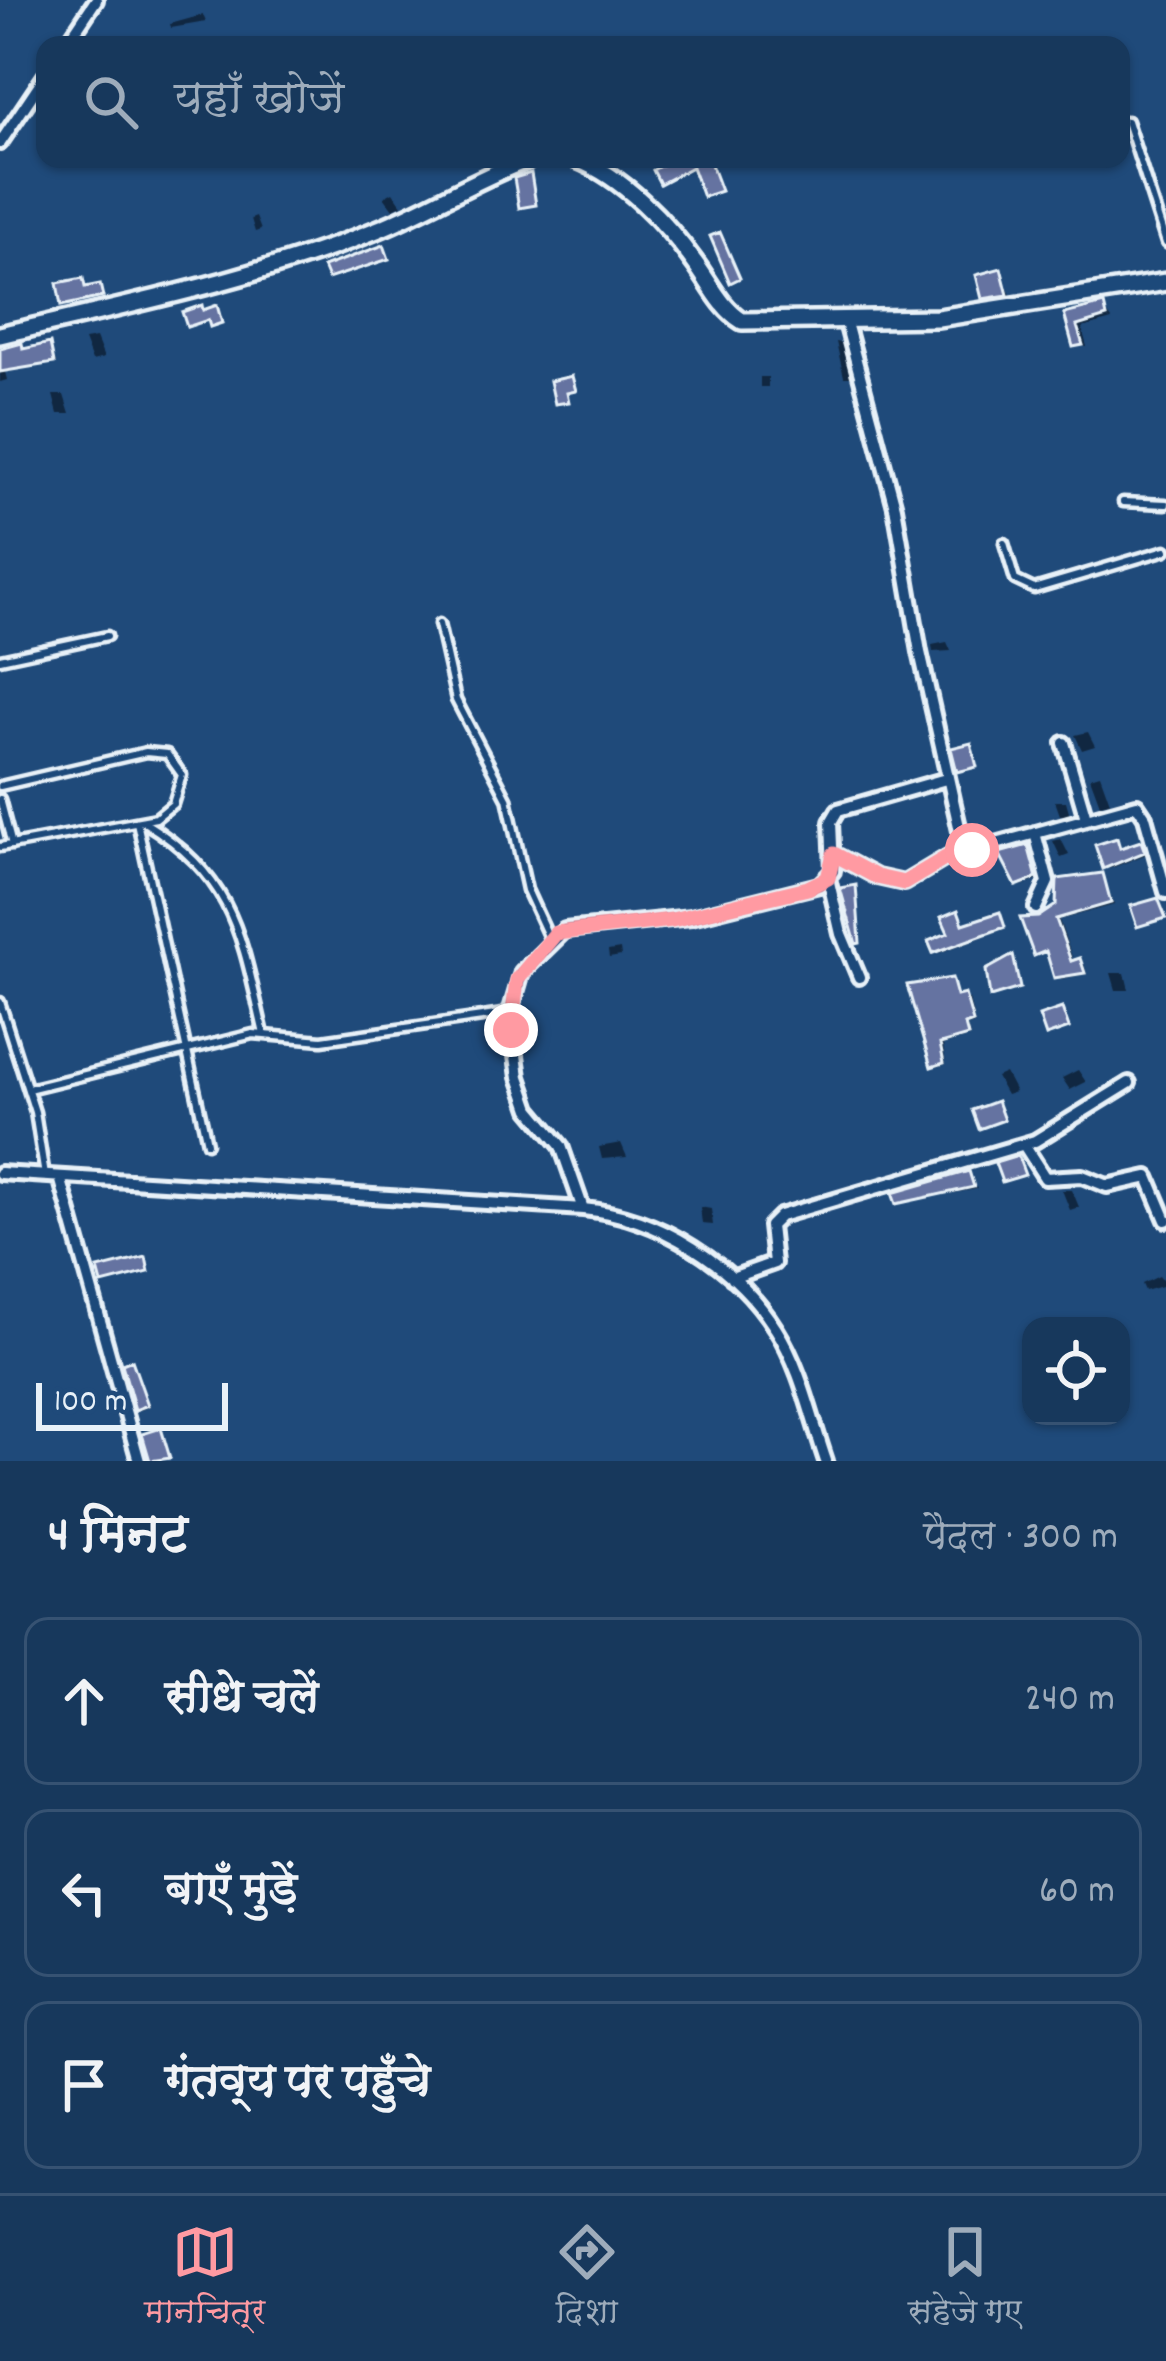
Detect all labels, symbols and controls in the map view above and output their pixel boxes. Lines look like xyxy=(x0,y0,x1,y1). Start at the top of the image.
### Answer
search box xyxy=(36,36,1130,168)
icon: search xyxy=(78,69,144,135)
text: यहाँ खोजें xyxy=(174,70,344,134)
route start xyxy=(945,823,999,877)
route end xyxy=(484,1003,538,1057)
map controls xyxy=(1022,1317,1130,1425)
button: locate xyxy=(1022,1317,1130,1425)
scale bar xyxy=(36,1377,228,1430)
text: 100 m xyxy=(54,1380,127,1427)
text: 4 मिनट xyxy=(48,1503,188,1575)
text: पैदल · 300 m xyxy=(923,1512,1118,1567)
icon: ahead xyxy=(51,1668,117,1734)
text: सीधे चलें xyxy=(165,1669,319,1733)
text: 240 m xyxy=(1025,1674,1115,1729)
icon: left xyxy=(51,1860,117,1926)
text: बाएँ मुड़ें xyxy=(165,1861,297,1925)
text: 60 m xyxy=(1039,1866,1115,1921)
icon: arrive xyxy=(51,2052,117,2118)
text: गंतव्य पर पहुँचे xyxy=(165,2053,431,2117)
tab: मानचित्र xyxy=(144,2219,266,2338)
tab: दिशा xyxy=(554,2219,620,2338)
tab: सहेजे गए xyxy=(908,2219,1022,2338)

